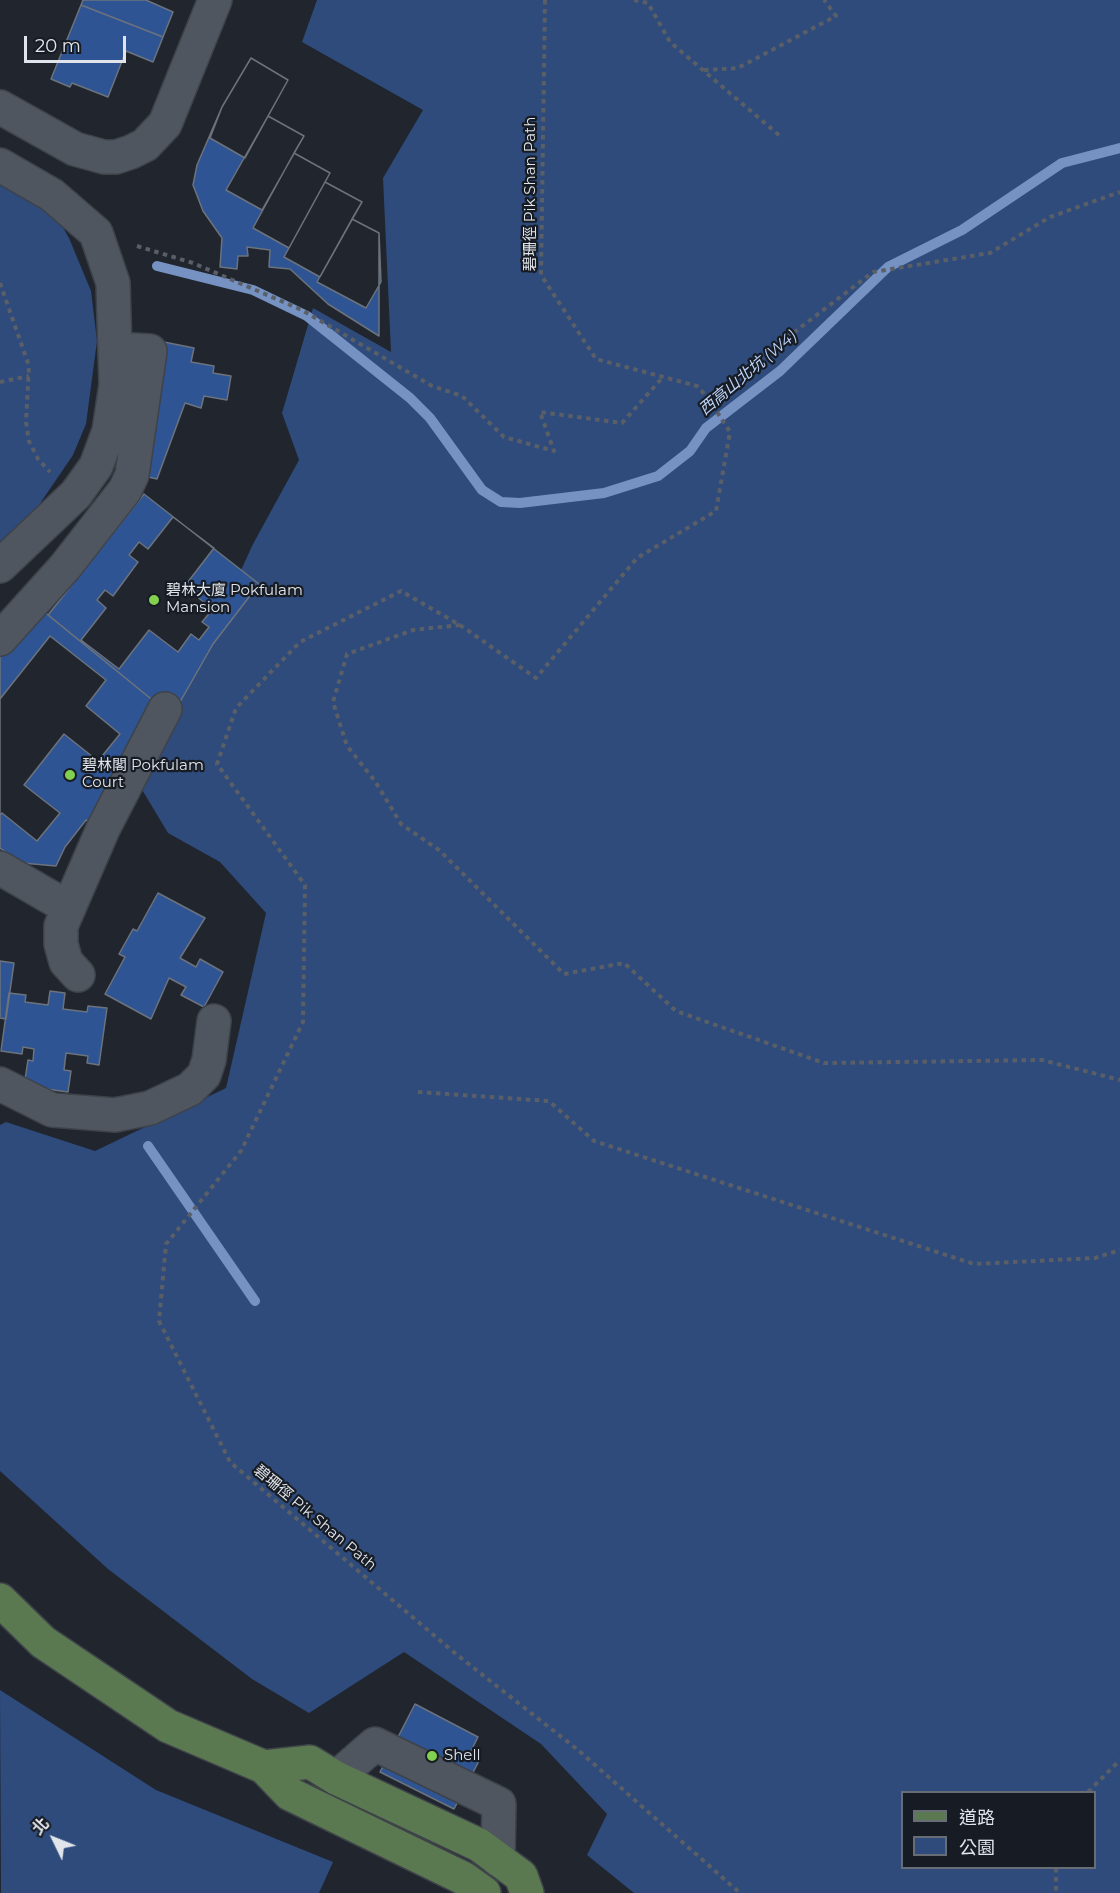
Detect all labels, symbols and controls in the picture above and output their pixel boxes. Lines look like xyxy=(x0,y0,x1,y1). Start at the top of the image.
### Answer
scale bar xyxy=(27,24,129,62)
text: 20 m xyxy=(35,35,81,57)
street label: 碧珊徑 Pik Shan Path xyxy=(522,117,540,271)
water label: 西高山北坑 (W4) xyxy=(695,327,801,419)
place label: 碧林大廈 Pokfulam Mansion xyxy=(166,582,303,617)
marker: 碧林大廈 Pokfulam Mansion xyxy=(147,593,161,607)
place label: 碧林閣 Pokfulam Court xyxy=(82,757,204,792)
marker: 碧林閣 Pokfulam Court xyxy=(63,768,77,782)
street label: 碧珊徑 Pik Shan Path xyxy=(250,1461,380,1575)
place label: Shell xyxy=(444,1747,480,1765)
marker: Shell xyxy=(425,1749,439,1763)
legend xyxy=(901,1791,1096,1869)
text: 道路 xyxy=(959,1807,995,1829)
north arrow xyxy=(24,1809,84,1869)
text: 北 xyxy=(28,1814,53,1839)
text: 公園 xyxy=(959,1837,995,1859)

